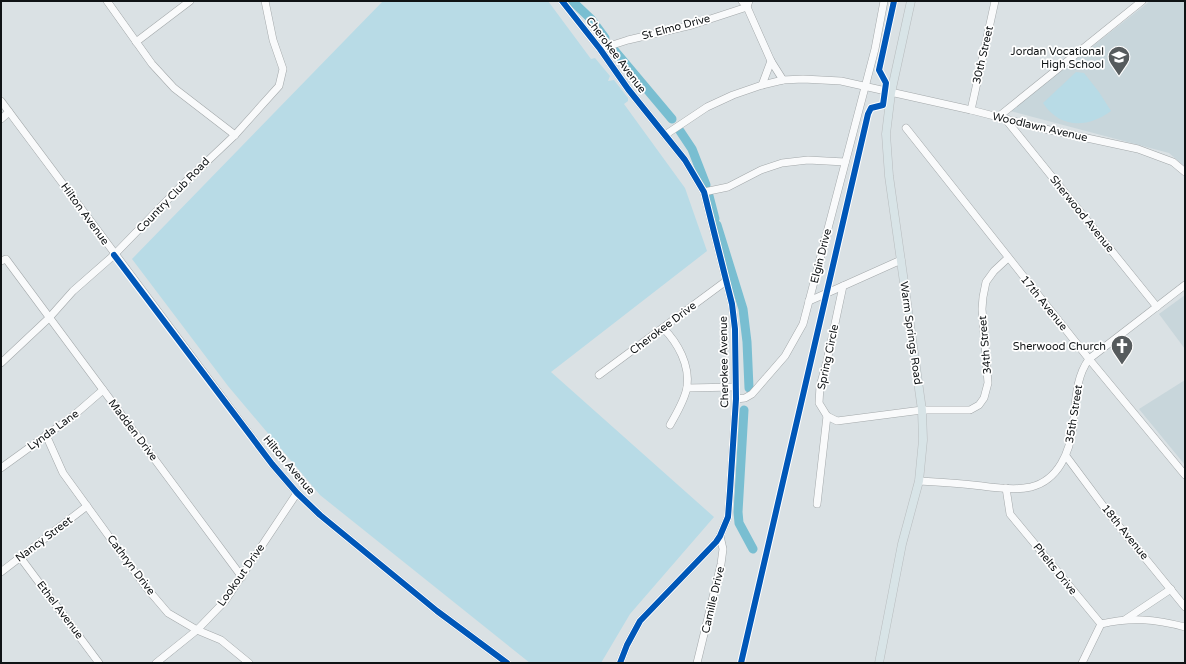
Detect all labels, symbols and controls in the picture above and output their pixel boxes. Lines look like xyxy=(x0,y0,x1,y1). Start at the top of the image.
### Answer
street label: St Elmo Drive xyxy=(640,12,712,42)
street label: Cherokee Avenue xyxy=(583,14,649,96)
street label: 30th Street xyxy=(970,25,996,85)
school or university icon: Jordan Vocational High School xyxy=(1106,44,1132,77)
place label: Jordan Vocational High School xyxy=(1011,45,1104,71)
street label: Woodlawn Avenue xyxy=(991,110,1089,144)
street label: Country Club Road xyxy=(134,155,212,235)
street label: Sherwood Avenue xyxy=(1047,173,1117,255)
street label: Hilton Avenue xyxy=(58,180,112,248)
street label: Elgin Drive xyxy=(808,227,834,285)
street label: 17th Avenue xyxy=(1018,273,1070,333)
street label: Warm Springs Road xyxy=(897,281,925,385)
street label: Cherokee Drive xyxy=(627,299,699,357)
street label: 34th Street xyxy=(976,315,994,375)
street label: Cherokee Avenue xyxy=(717,316,731,408)
street label: Spring Circle xyxy=(815,323,841,391)
church icon: Sherwood Church xyxy=(1109,333,1135,366)
place label: Sherwood Church xyxy=(1013,340,1106,353)
street label: 35th Street xyxy=(1063,384,1085,444)
street label: Madden Drive xyxy=(106,397,160,463)
street label: Lynda Lane xyxy=(25,407,81,453)
street label: Hilton Avenue xyxy=(260,433,318,497)
street label: 18th Avenue xyxy=(1099,502,1151,562)
street label: Nancy Street xyxy=(13,513,75,565)
street label: Cathryn Drive xyxy=(104,533,158,597)
street label: Lookout Drive xyxy=(215,541,267,609)
street label: Phelts Drive xyxy=(1030,541,1080,597)
street label: Camille Drive xyxy=(699,565,727,635)
street label: Ethel Avenue xyxy=(34,579,86,641)

